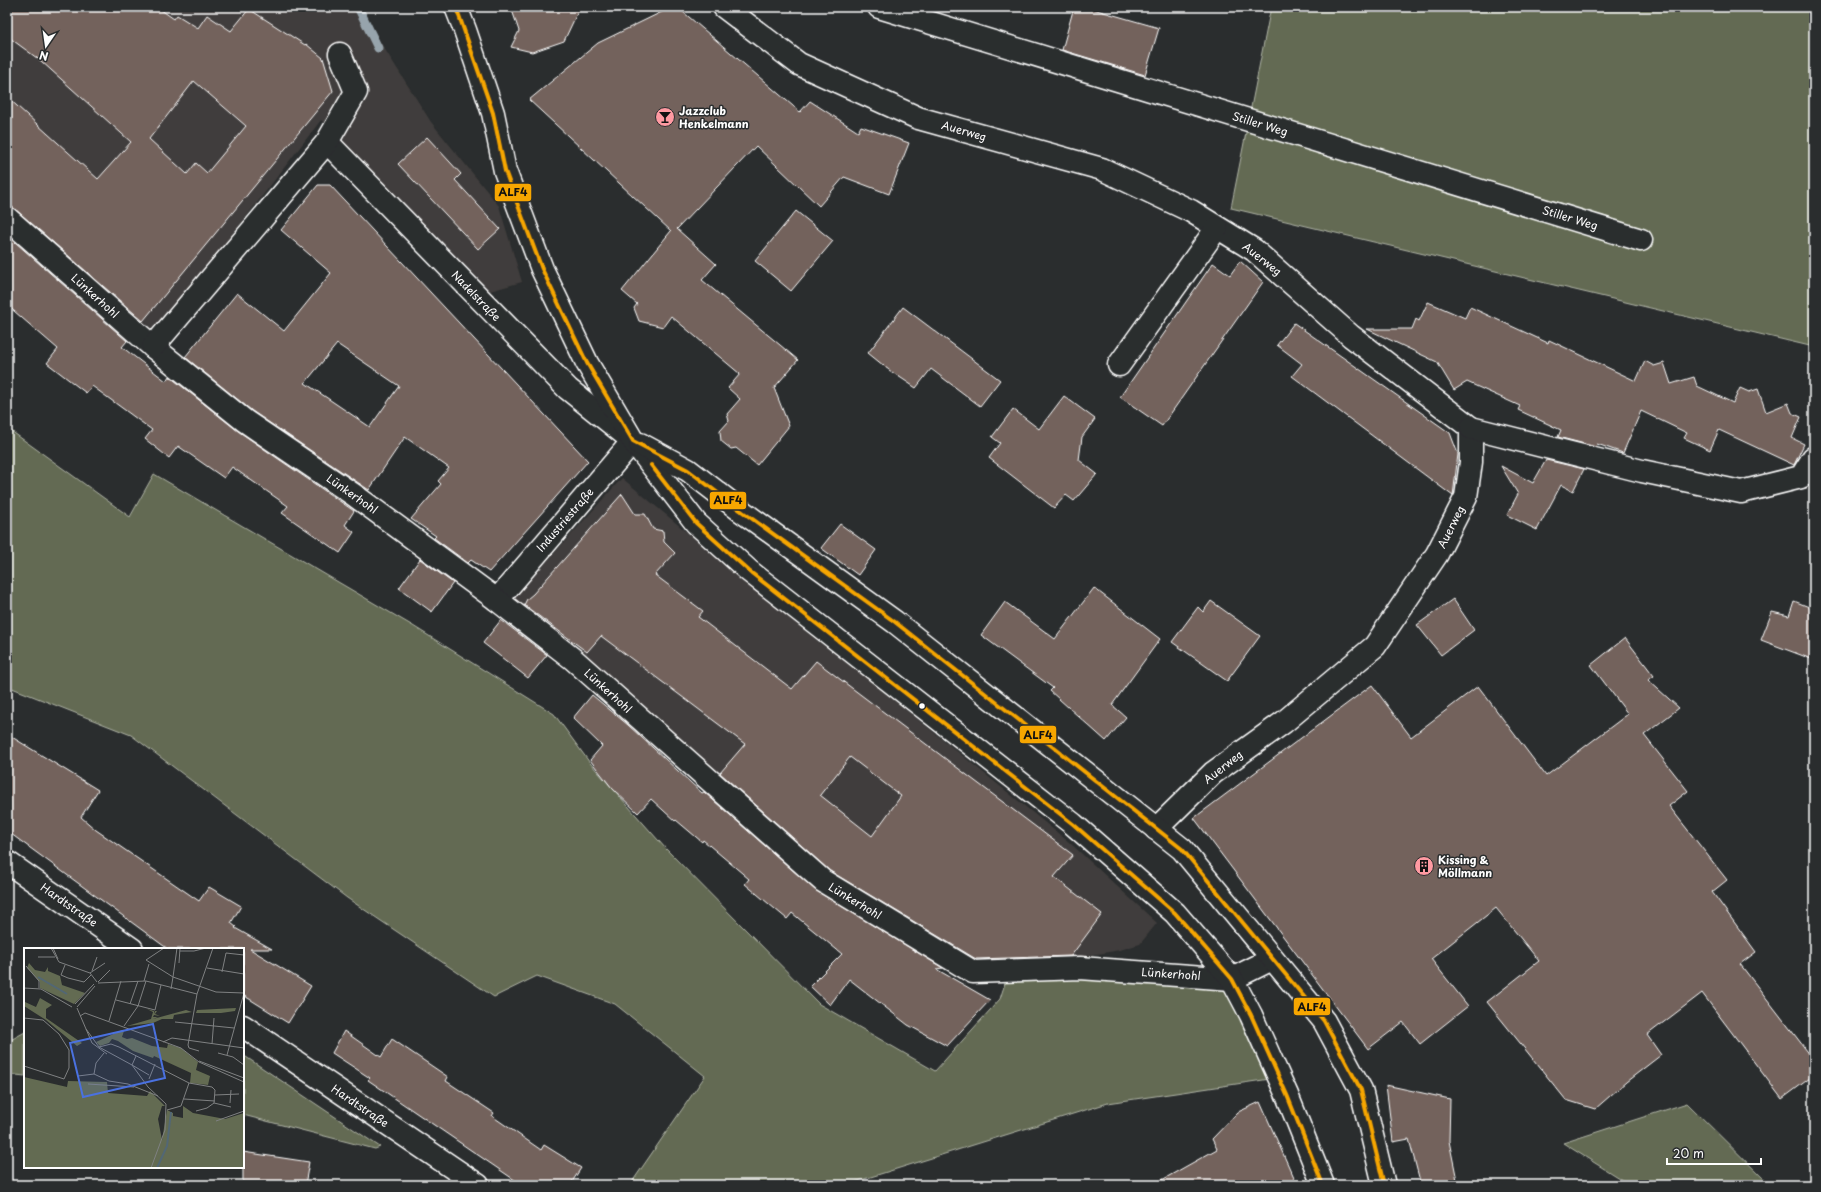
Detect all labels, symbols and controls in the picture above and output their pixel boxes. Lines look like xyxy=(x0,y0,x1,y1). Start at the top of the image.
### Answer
north arrow xyxy=(26,26,66,66)
text: N xyxy=(37,47,50,65)
place label: Jazzclub Henkelmann xyxy=(679,102,749,132)
bar icon: Jazzclub Henkelmann xyxy=(654,106,676,128)
street label: Stiller Weg xyxy=(1230,107,1290,140)
street label: Auerweg xyxy=(940,116,989,145)
line badge: ALF4 xyxy=(494,183,532,202)
text: ALF4 xyxy=(498,183,528,200)
street label: Stiller Weg xyxy=(1540,201,1600,234)
street label: Auerweg xyxy=(1239,238,1286,279)
street label: Nadelstraße xyxy=(448,267,505,325)
street label: Lünkerhohl xyxy=(68,269,123,322)
street label: Lünkerhohl xyxy=(323,470,381,518)
street label: Industriestraße xyxy=(532,484,597,555)
line badge: ALF4 xyxy=(709,491,747,510)
text: ALF4 xyxy=(713,491,743,508)
street label: Auerweg xyxy=(1433,502,1469,551)
street label: Lünkerhohl xyxy=(581,664,636,717)
unlabelled marker xyxy=(917,701,927,711)
line badge: ALF4 xyxy=(1019,725,1057,744)
text: ALF4 xyxy=(1023,726,1053,743)
street label: Auerweg xyxy=(1199,746,1246,787)
place label: Kissing & Möllmann xyxy=(1438,851,1492,881)
building icon: Kissing & Möllmann xyxy=(1413,855,1435,877)
street label: Lünkerhohl xyxy=(825,878,885,923)
street label: Hardtstraße xyxy=(37,879,101,931)
inset map xyxy=(24,948,244,1168)
street label: Lünkerhohl xyxy=(1141,963,1201,984)
line badge: ALF4 xyxy=(1293,997,1331,1016)
text: ALF4 xyxy=(1297,998,1327,1015)
street label: Hardtstraße xyxy=(328,1080,393,1131)
scale bar xyxy=(1667,1140,1761,1166)
text: 20 m xyxy=(1673,1144,1704,1162)

